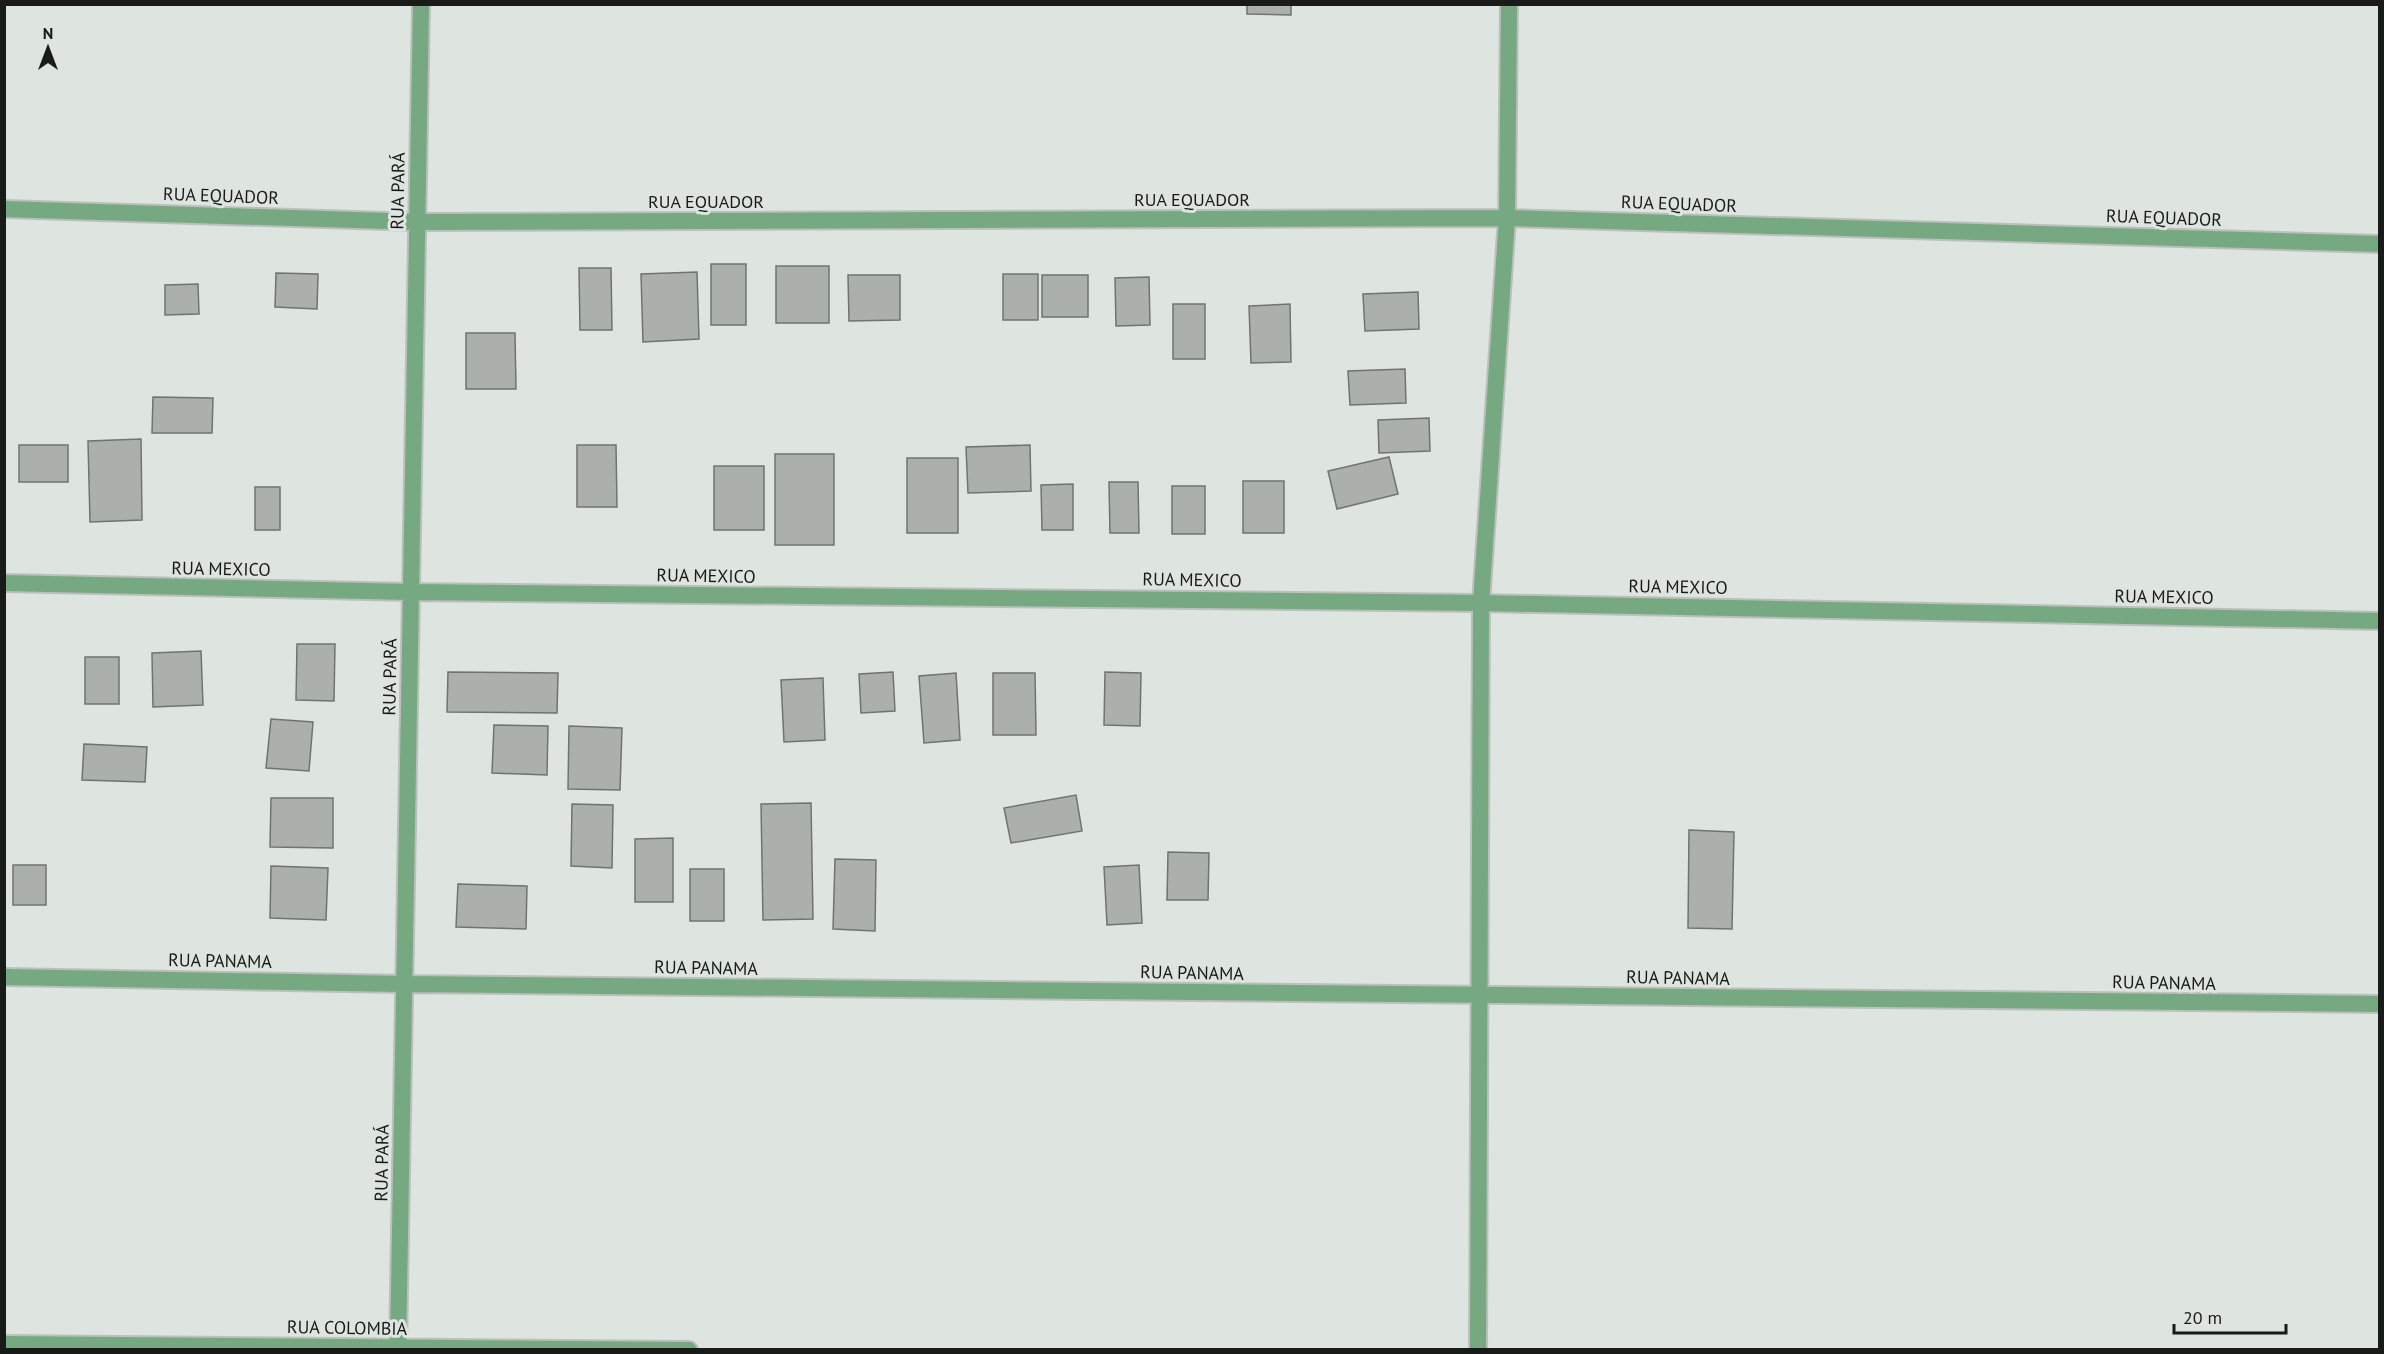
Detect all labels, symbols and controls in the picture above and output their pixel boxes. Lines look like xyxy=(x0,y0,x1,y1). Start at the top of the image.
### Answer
north arrow xyxy=(18,18,78,78)
text: N xyxy=(43,23,53,43)
street label: RUA PARÁ xyxy=(385,152,410,230)
street label: RUA EQUADOR xyxy=(163,182,280,209)
street label: RUA EQUADOR xyxy=(1134,188,1250,211)
street label: RUA EQUADOR xyxy=(648,190,764,213)
street label: RUA EQUADOR xyxy=(1621,190,1738,217)
street label: RUA EQUADOR xyxy=(2106,204,2223,231)
street label: RUA MEXICO xyxy=(171,556,271,581)
street label: RUA MEXICO xyxy=(656,563,756,588)
street label: RUA MEXICO xyxy=(1142,567,1242,592)
street label: RUA MEXICO xyxy=(1628,574,1728,599)
street label: RUA MEXICO xyxy=(2114,584,2214,609)
street label: RUA PARÁ xyxy=(377,638,402,716)
street label: RUA PANAMA xyxy=(168,948,273,973)
street label: RUA PANAMA xyxy=(654,955,759,980)
street label: RUA PANAMA xyxy=(1140,960,1245,985)
street label: RUA PANAMA xyxy=(1626,965,1731,990)
street label: RUA PANAMA xyxy=(2112,970,2217,995)
street label: RUA PARÁ xyxy=(369,1124,394,1202)
scale bar xyxy=(2174,1297,2286,1335)
text: 20 m xyxy=(2183,1306,2222,1329)
street label: RUA COLOMBIA xyxy=(287,1315,408,1340)

